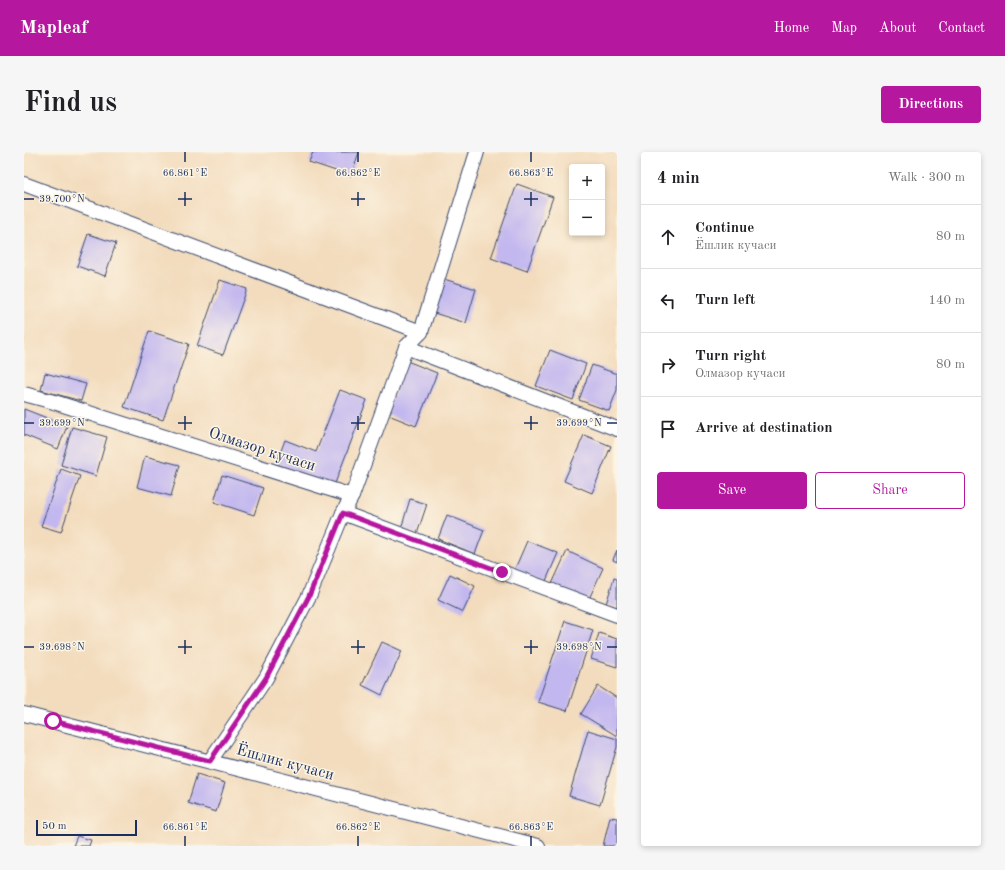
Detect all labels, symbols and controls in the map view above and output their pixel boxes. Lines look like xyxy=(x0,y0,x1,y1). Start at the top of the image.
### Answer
text: Mapleaf xyxy=(20,19,88,38)
text: Home xyxy=(774,21,809,35)
text: Map xyxy=(831,21,857,35)
text: About xyxy=(879,21,916,35)
text: Contact xyxy=(938,21,985,35)
button: Directions xyxy=(881,86,981,123)
text: Find us xyxy=(24,90,117,118)
map controls xyxy=(569,164,605,236)
button: + xyxy=(569,164,605,200)
text: 66.861°E xyxy=(163,168,207,178)
text: 66.862°E xyxy=(336,168,380,178)
text: 66.863°E xyxy=(509,168,553,178)
text: 4 min xyxy=(657,170,700,187)
text: Walk · 300 m xyxy=(888,171,965,184)
text: 39.700°N xyxy=(39,194,85,204)
button: − xyxy=(569,200,605,236)
text: Continue xyxy=(695,221,754,236)
icon: ahead xyxy=(657,226,679,248)
text: 80 m xyxy=(936,230,965,243)
text: Ёшлик кучаси xyxy=(695,239,777,252)
icon: left xyxy=(657,290,679,312)
text: Turn left xyxy=(695,293,755,308)
text: 140 m xyxy=(928,294,965,307)
text: Turn right xyxy=(695,349,766,364)
icon: right xyxy=(657,354,679,376)
text: 80 m xyxy=(936,358,965,371)
text: Олмазор кучаси xyxy=(695,367,786,380)
text: 39.699°N xyxy=(39,418,85,428)
text: 39.699°N xyxy=(556,418,602,428)
icon: arrive xyxy=(657,418,679,440)
text: Arrive at destination xyxy=(695,421,833,436)
street label: Олмазор кучаси xyxy=(207,425,317,475)
button: Save xyxy=(657,472,807,509)
button: Share xyxy=(815,472,965,509)
route end xyxy=(493,563,511,581)
text: 39.698°N xyxy=(39,642,85,652)
text: 39.698°N xyxy=(556,642,602,652)
route start xyxy=(44,712,62,730)
street label: Ёшлик кучаси xyxy=(234,738,337,784)
scale bar xyxy=(36,818,137,837)
text: 50 m xyxy=(42,821,67,832)
text: 66.861°E xyxy=(163,822,207,832)
text: 66.862°E xyxy=(336,822,380,832)
text: 66.863°E xyxy=(509,822,553,832)

